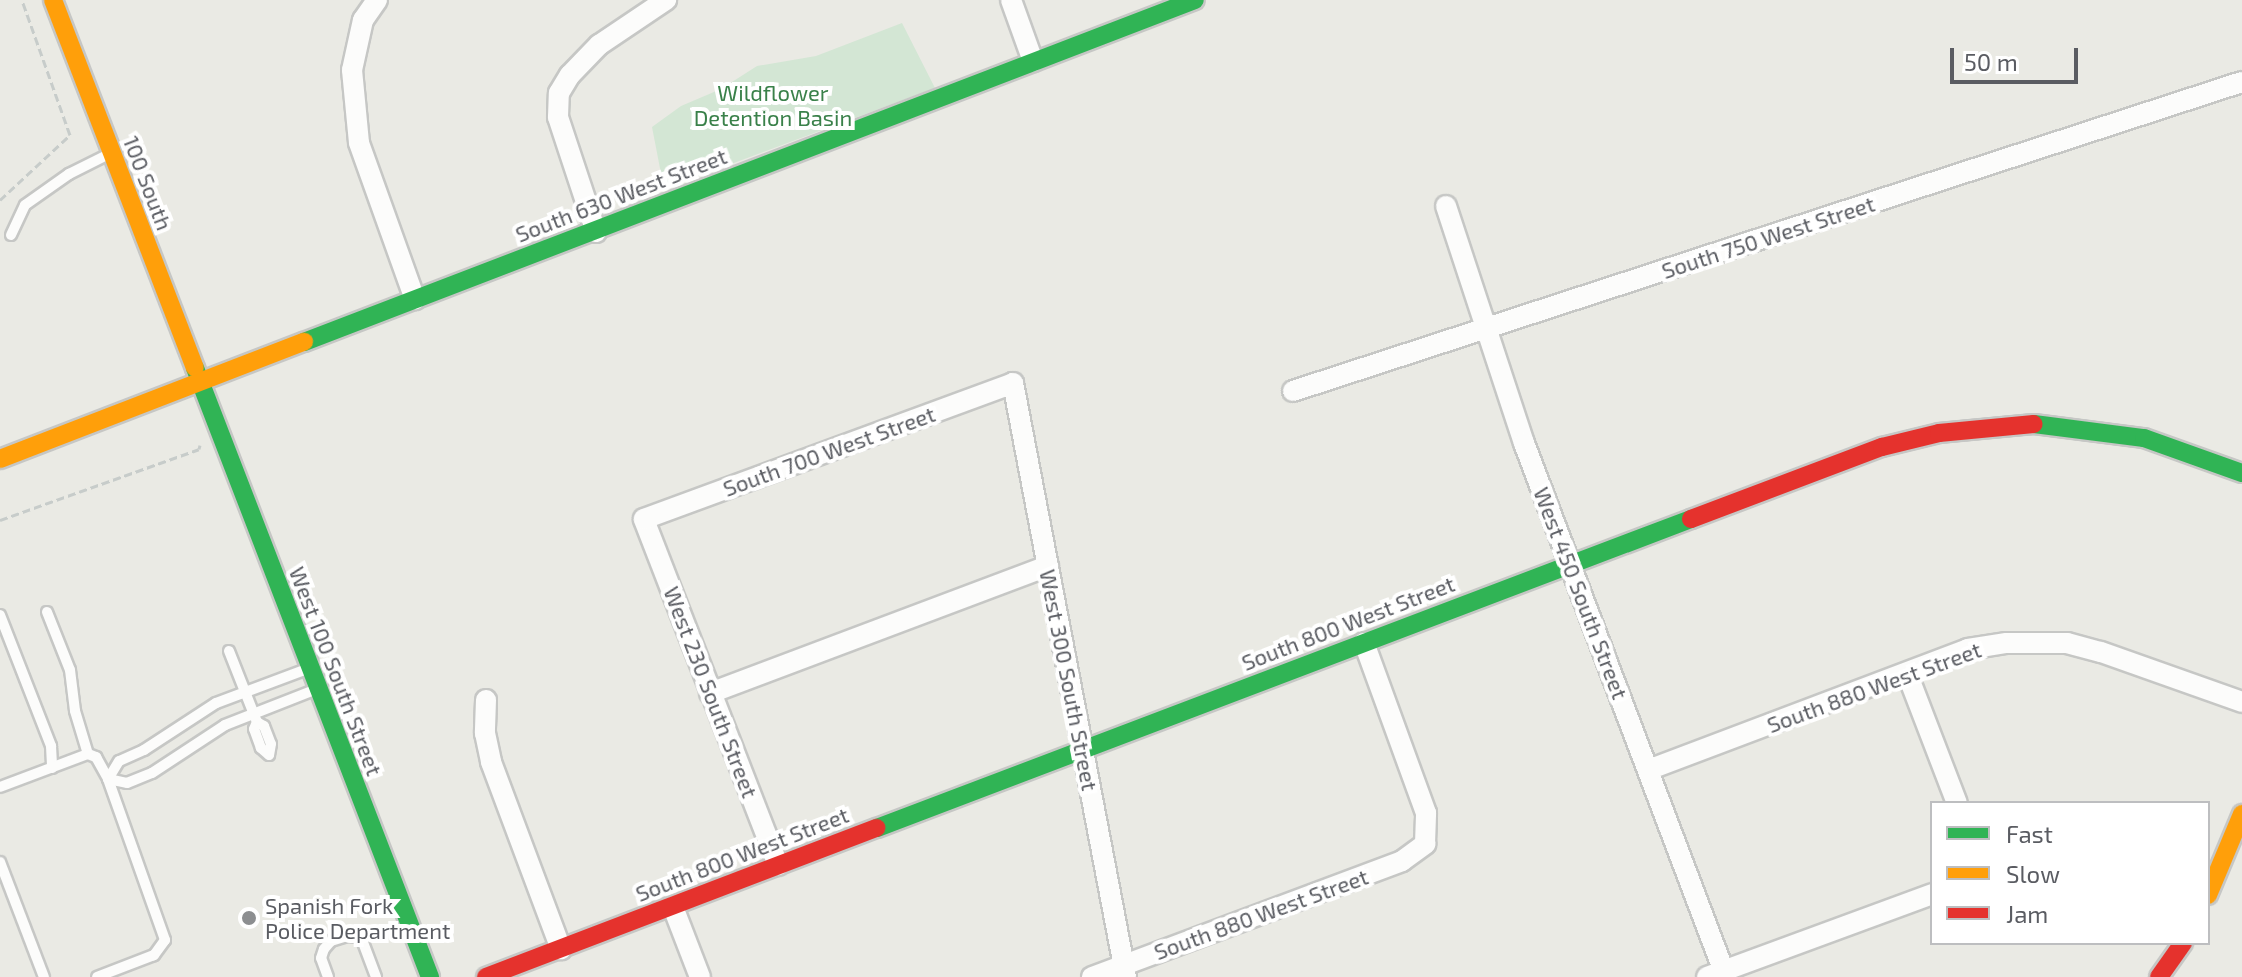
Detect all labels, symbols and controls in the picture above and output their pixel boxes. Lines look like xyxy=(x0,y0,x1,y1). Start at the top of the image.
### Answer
scale bar xyxy=(1954,32,2082,82)
text: 50 m xyxy=(1964,47,2018,76)
park label: Wildflower Detention Basin xyxy=(694,79,852,130)
street label: 100 South xyxy=(118,132,178,234)
street label: South 630 West Street xyxy=(512,142,730,248)
street label: South 750 West Street xyxy=(1658,190,1878,284)
street label: South 700 West Street xyxy=(719,400,939,502)
street label: West 450 South Street xyxy=(1528,483,1634,703)
street label: West 100 South Street xyxy=(284,563,388,779)
street label: West 300 South Street xyxy=(1035,567,1103,793)
street label: South 800 West Street xyxy=(1238,570,1458,676)
street label: West 230 South Street xyxy=(659,583,763,801)
street label: South 880 West Street xyxy=(1763,636,1985,738)
street label: South 800 West Street xyxy=(632,801,852,907)
legend xyxy=(1930,801,2210,945)
text: Fast xyxy=(2006,819,2053,848)
text: Slow xyxy=(2006,859,2060,888)
street label: South 880 West Street xyxy=(1150,863,1372,965)
place label: Spanish Fork Police Department xyxy=(265,892,450,944)
text: Jam xyxy=(2006,899,2048,928)
marker: Spanish Fork Police Department xyxy=(240,909,258,927)

